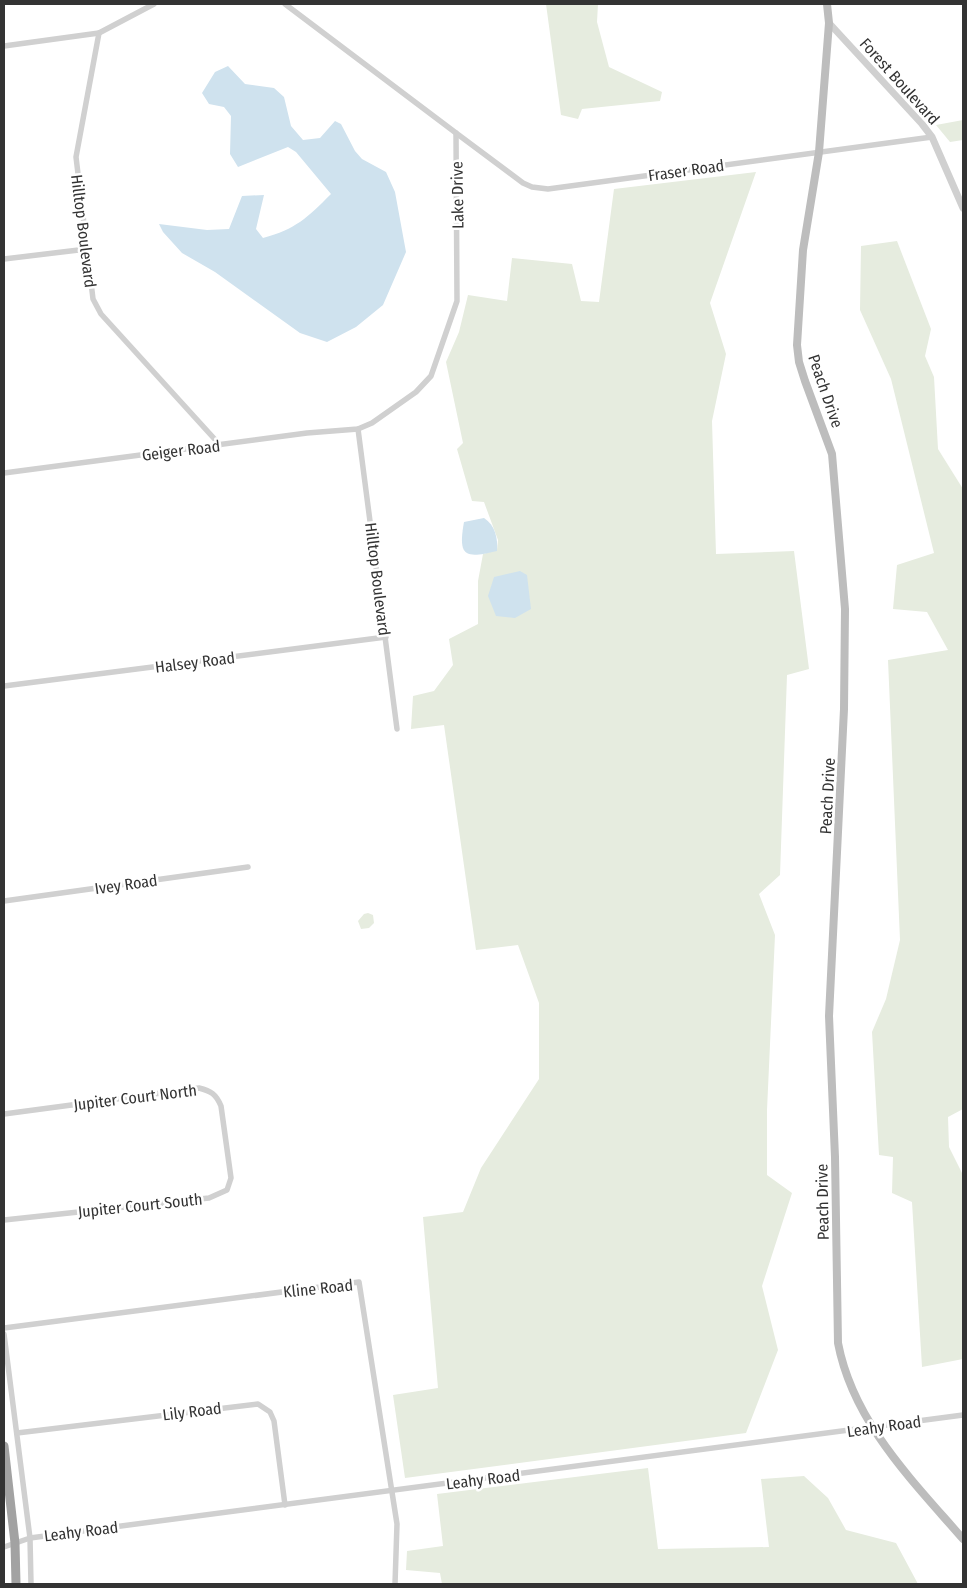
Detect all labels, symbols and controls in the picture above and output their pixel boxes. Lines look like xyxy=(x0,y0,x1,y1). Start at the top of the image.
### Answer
street label: Forest Boulevard xyxy=(856,34,943,128)
street label: Fraser Road xyxy=(647,156,725,185)
street label: Lake Drive xyxy=(447,161,468,229)
street label: Hilltop Boulevard xyxy=(67,173,100,289)
street label: Peach Drive xyxy=(804,352,847,430)
street label: Geiger Road xyxy=(141,436,221,465)
street label: Hilltop Boulevard xyxy=(361,521,394,637)
street label: Halsey Road xyxy=(154,648,236,677)
street label: Peach Drive xyxy=(816,757,839,835)
street label: Ivey Road xyxy=(93,871,159,898)
street label: Jupiter Court North xyxy=(72,1081,198,1114)
street label: Peach Drive xyxy=(812,1164,833,1240)
street label: Jupiter Court South xyxy=(77,1190,203,1221)
street label: Kline Road xyxy=(282,1275,354,1302)
street label: Lily Road xyxy=(161,1398,223,1425)
street label: Leahy Road xyxy=(846,1412,922,1441)
street label: Leahy Road xyxy=(445,1466,521,1493)
street label: Leahy Road xyxy=(43,1518,119,1545)

